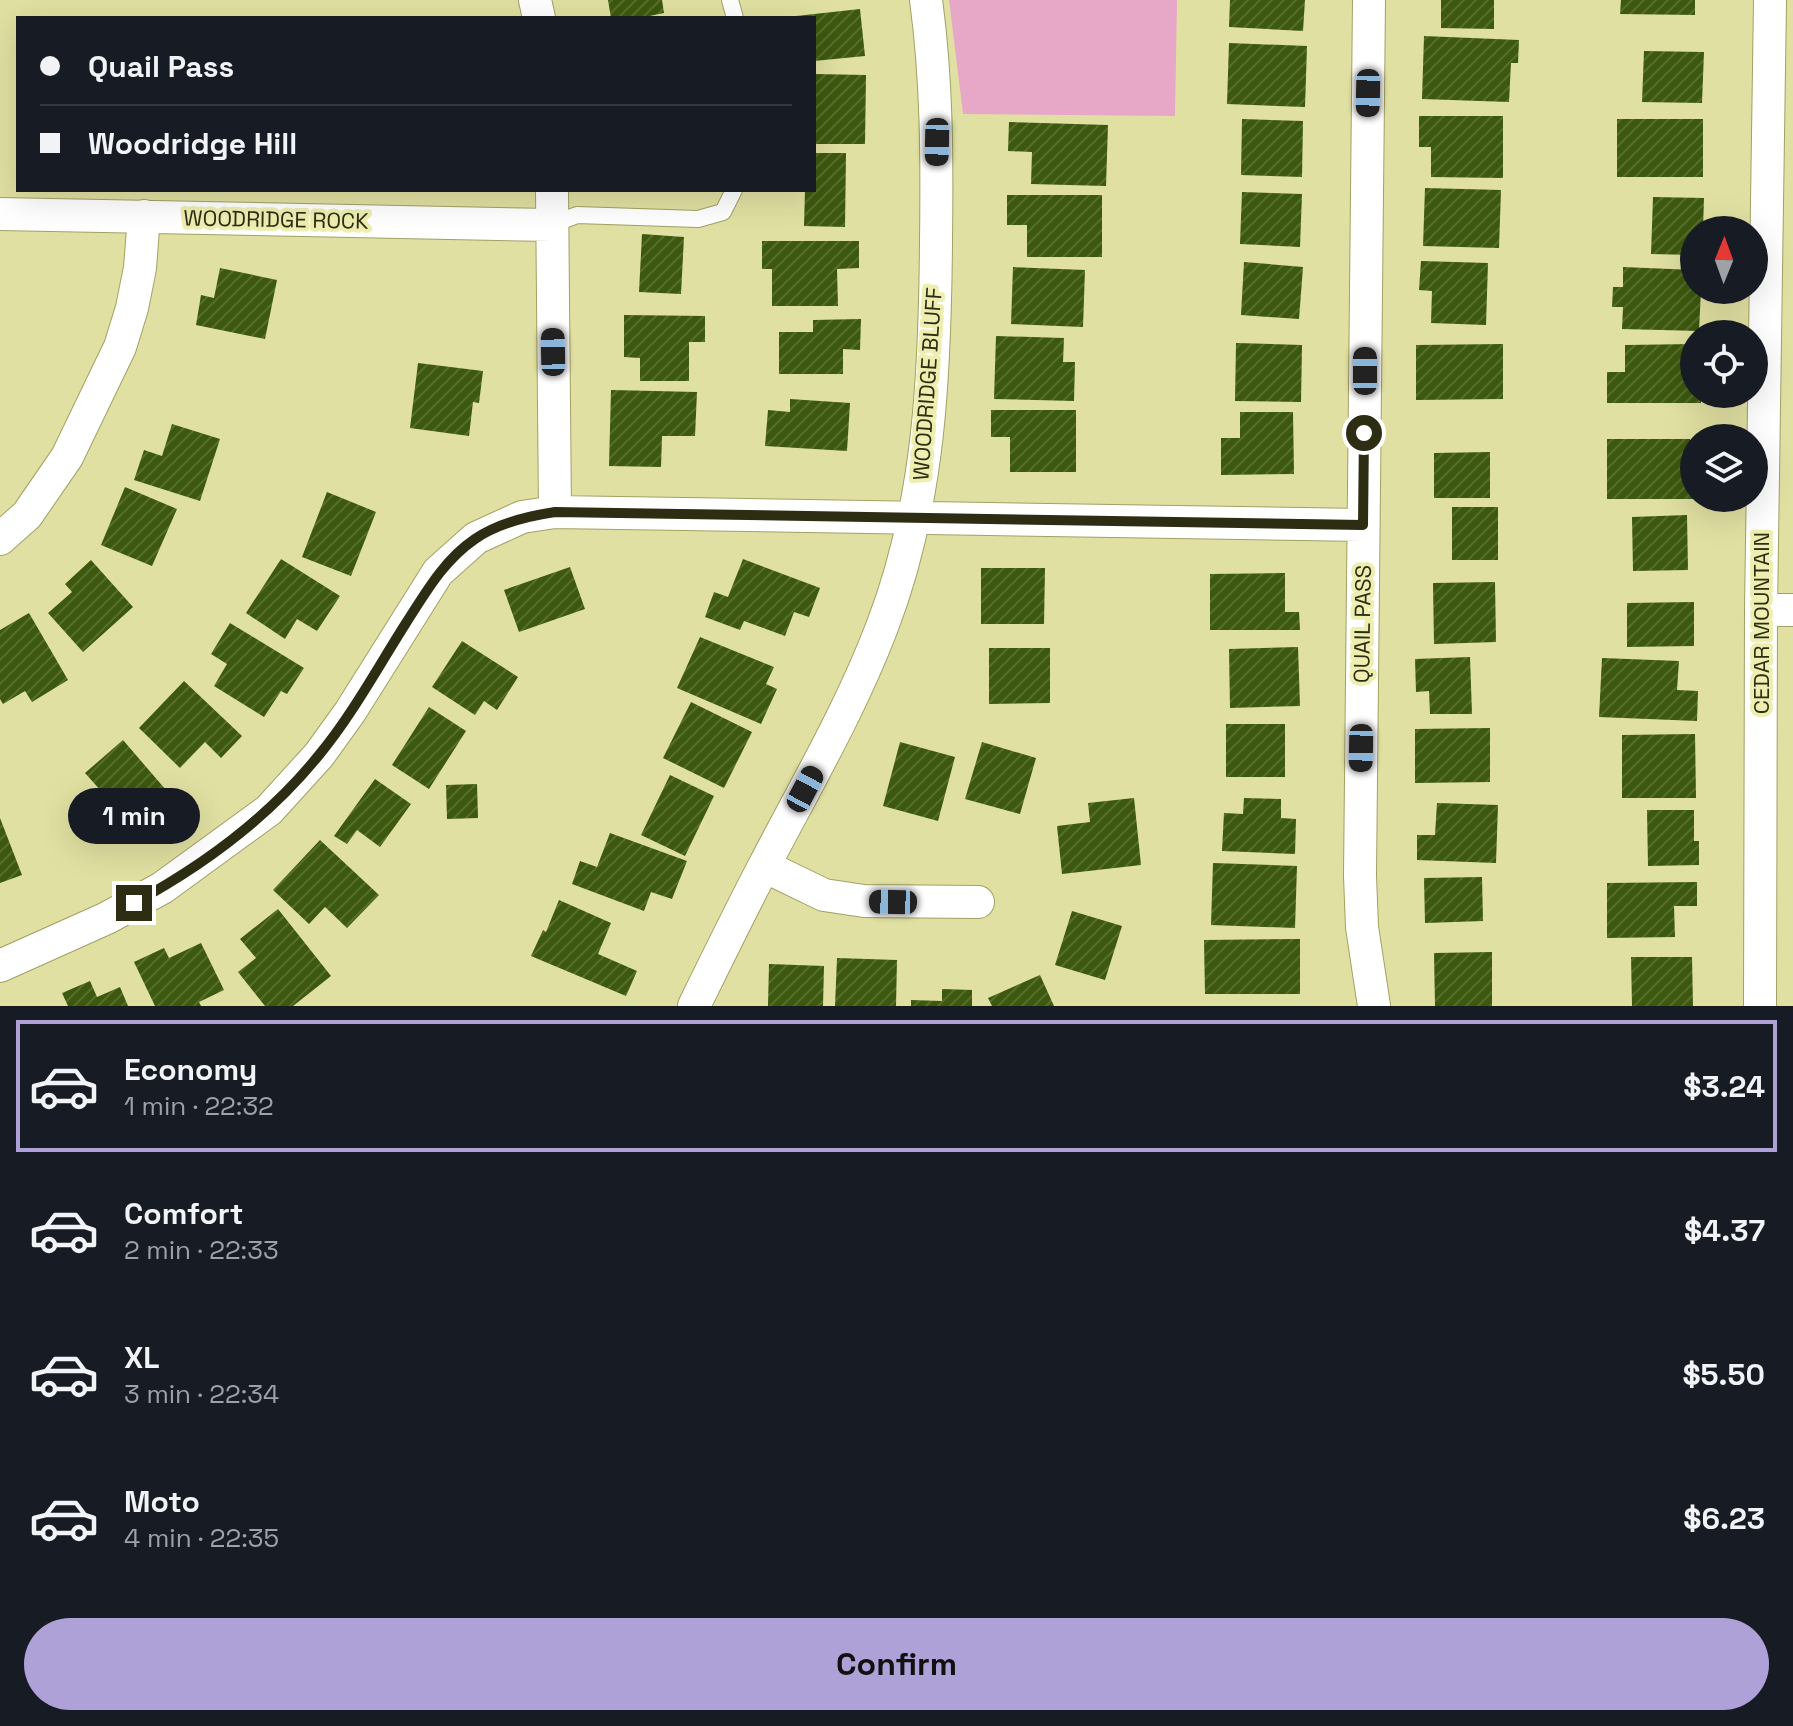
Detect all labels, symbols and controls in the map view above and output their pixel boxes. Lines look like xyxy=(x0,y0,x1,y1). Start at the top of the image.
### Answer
text: Quail Pass xyxy=(88,47,234,86)
car xyxy=(1356,69,1380,117)
car xyxy=(925,118,949,166)
text: Woodridge Hill xyxy=(88,124,297,163)
street label: WOODRIDGE ROCK xyxy=(183,203,369,235)
north arrow xyxy=(1680,216,1768,304)
map controls xyxy=(1680,216,1768,512)
street label: WOODRIDGE BLUFF xyxy=(906,286,948,482)
button: locate xyxy=(1680,320,1768,408)
car xyxy=(541,328,565,376)
car xyxy=(1353,347,1377,395)
route start xyxy=(1346,415,1382,451)
button: layers xyxy=(1680,424,1768,512)
street label: CEDAR MOUNTAIN xyxy=(1747,532,1775,714)
street label: QUAIL PASS xyxy=(1347,565,1377,683)
car xyxy=(1349,724,1373,772)
car xyxy=(783,762,827,816)
callout: 1 min xyxy=(68,787,200,843)
text: 1 min xyxy=(102,799,166,833)
route end xyxy=(116,885,152,921)
car xyxy=(869,890,917,914)
icon: car xyxy=(28,1050,100,1122)
text: Economy xyxy=(124,1050,257,1089)
text: $3.24 xyxy=(1683,1067,1765,1106)
text: 1 min · 22:32 xyxy=(124,1089,274,1123)
icon: car xyxy=(28,1194,100,1266)
text: Comfort xyxy=(124,1194,243,1233)
text: $4.37 xyxy=(1684,1211,1765,1250)
text: 2 min · 22:33 xyxy=(124,1233,279,1267)
icon: car xyxy=(28,1338,100,1410)
text: XL xyxy=(124,1338,160,1377)
text: $5.50 xyxy=(1682,1355,1765,1394)
text: 3 min · 22:34 xyxy=(124,1377,279,1411)
icon: car xyxy=(28,1482,100,1554)
text: Moto xyxy=(124,1482,200,1521)
text: $6.23 xyxy=(1683,1499,1765,1538)
text: 4 min · 22:35 xyxy=(124,1521,279,1555)
button: Confirm xyxy=(24,1618,1769,1710)

